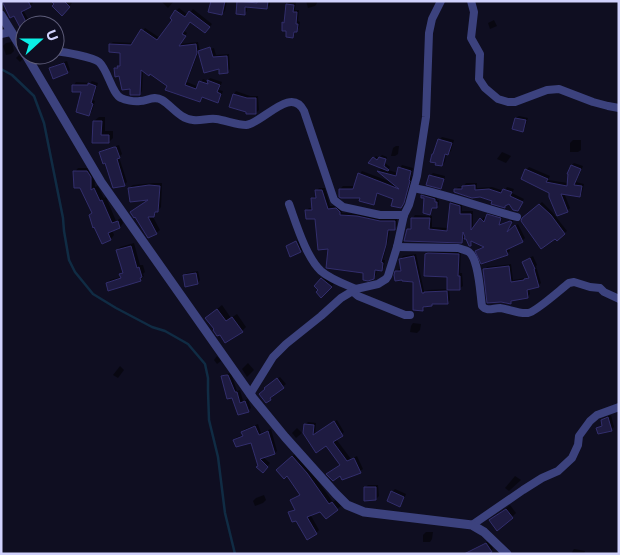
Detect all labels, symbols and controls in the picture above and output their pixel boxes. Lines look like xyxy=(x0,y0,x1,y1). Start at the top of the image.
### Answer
north arrow xyxy=(15,15,65,65)
text: U xyxy=(42,27,63,44)

